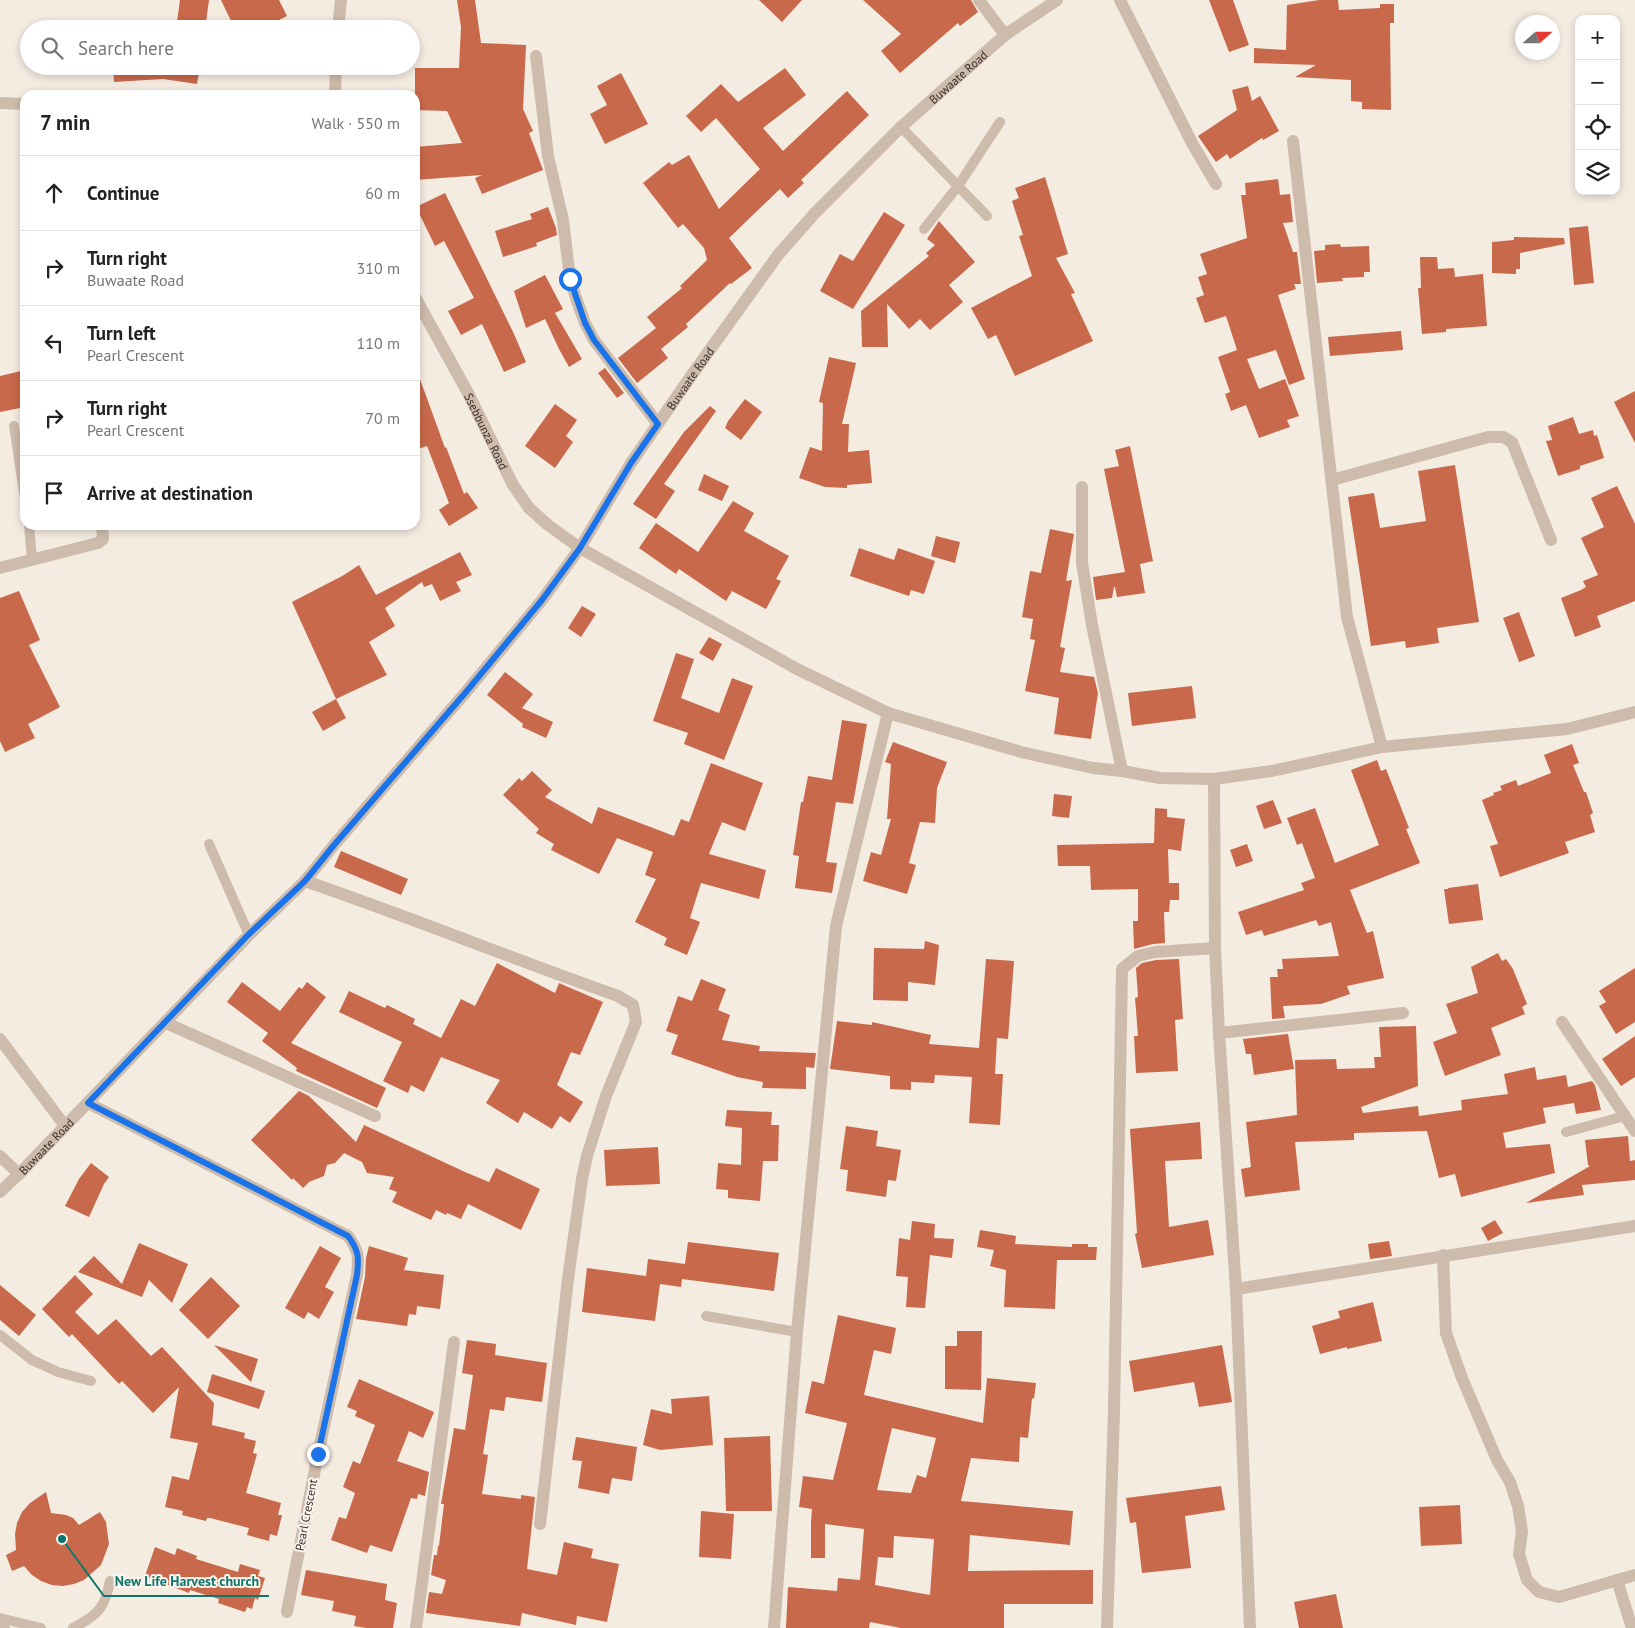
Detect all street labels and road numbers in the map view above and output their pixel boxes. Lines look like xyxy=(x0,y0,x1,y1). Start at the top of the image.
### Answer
street label: Buwaate Road xyxy=(926,47,990,107)
street label: Buwaate Road xyxy=(663,344,717,412)
street label: Ssebbunza Road xyxy=(462,390,512,472)
street label: Buwaate Road xyxy=(15,1115,77,1177)
street label: Pearl Crescent xyxy=(292,1478,320,1552)

